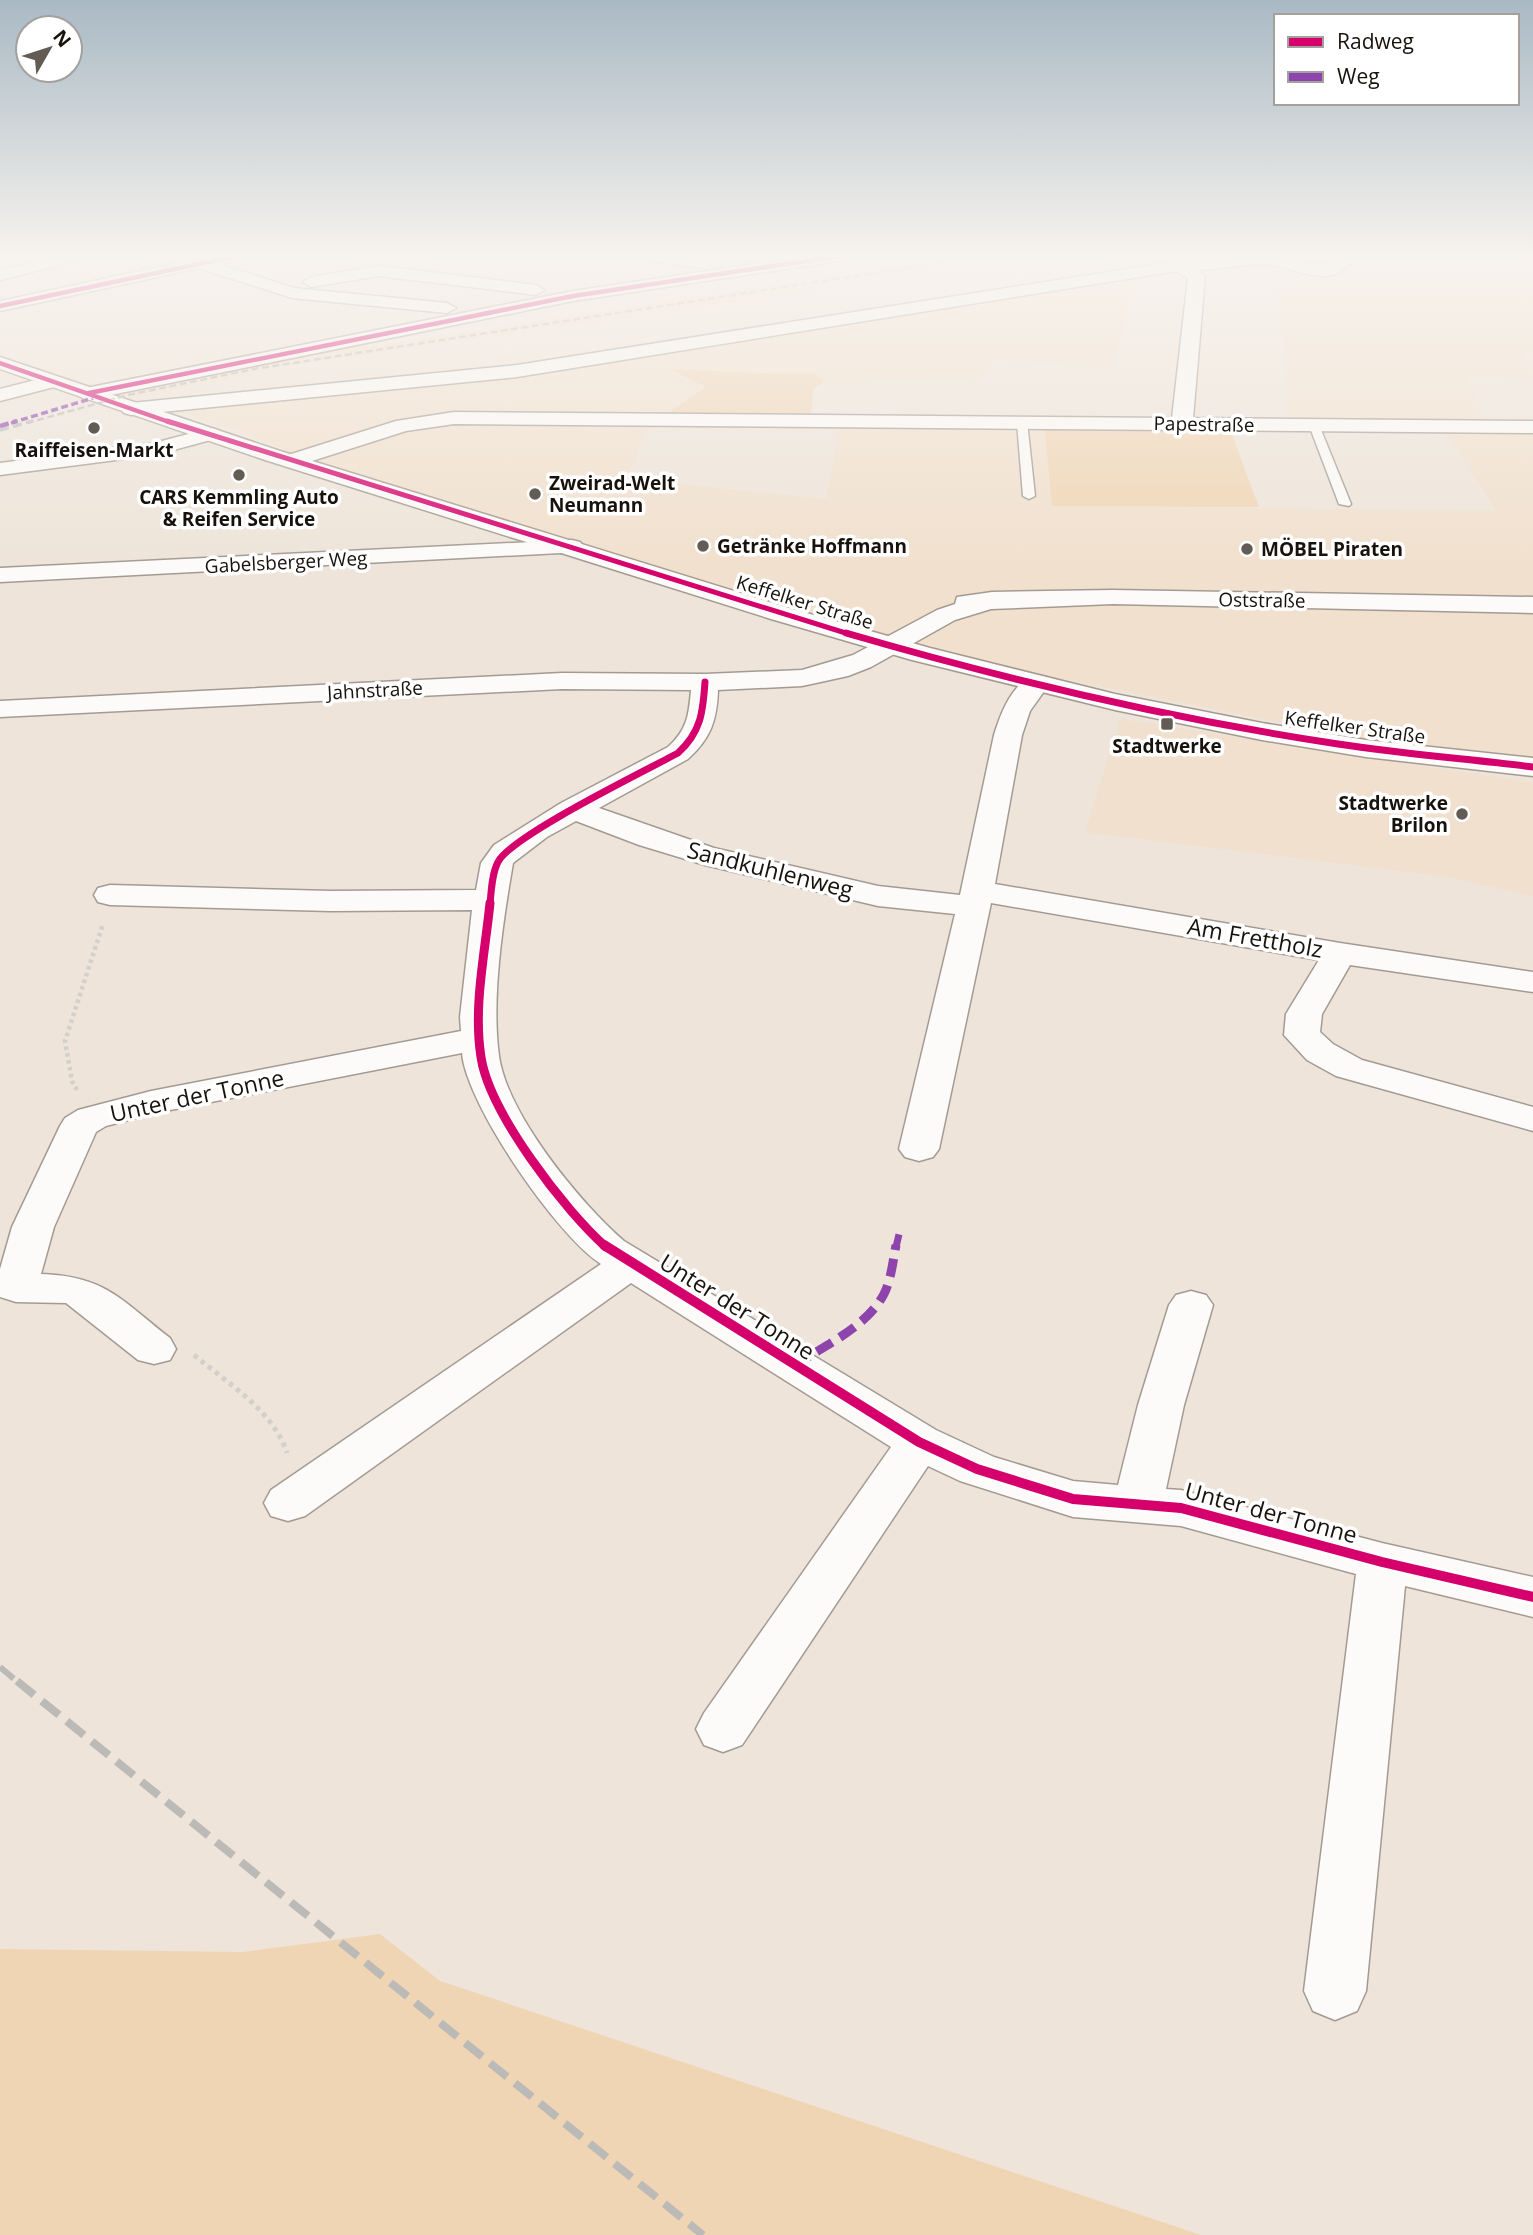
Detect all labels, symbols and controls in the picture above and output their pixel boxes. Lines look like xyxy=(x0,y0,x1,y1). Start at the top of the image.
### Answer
north arrow xyxy=(14,14,84,84)
legend xyxy=(1274,14,1519,105)
text: N xyxy=(47,24,77,52)
text: Radweg xyxy=(1337,27,1414,55)
text: Weg xyxy=(1337,62,1380,90)
street label: Papestraße xyxy=(1153,410,1255,438)
marker: Raiffeisen-Markt xyxy=(86,420,102,436)
place label: Raiffeisen-Markt xyxy=(15,437,173,463)
marker: CARS Kemmling Auto & Reifen Service xyxy=(231,467,247,483)
place label: Zweirad-Welt Neumann xyxy=(549,470,675,518)
place label: CARS Kemmling Auto & Reifen Service xyxy=(139,484,339,532)
marker: Zweirad-Welt Neumann xyxy=(527,486,543,502)
place label: Getränke Hoffmann xyxy=(717,533,907,559)
place label: MÖBEL Piraten xyxy=(1261,536,1403,562)
marker: Getränke Hoffmann xyxy=(695,538,711,554)
marker: MÖBEL Piraten xyxy=(1239,541,1255,557)
street label: Gabelsberger Weg xyxy=(204,545,368,579)
street label: Keffelker Straße xyxy=(733,569,877,635)
street label: Oststraße xyxy=(1218,586,1306,614)
street label: Jahnstraße xyxy=(325,675,423,706)
street label: Keffelker Straße xyxy=(1283,704,1427,750)
marker: Stadtwerke xyxy=(1159,716,1175,732)
place label: Stadtwerke xyxy=(1112,733,1222,759)
place label: Stadtwerke Brilon xyxy=(1338,790,1448,838)
marker: Stadtwerke Brilon xyxy=(1454,806,1470,822)
street label: Sandkuhlenweg xyxy=(684,833,857,905)
street label: Am Frettholz xyxy=(1185,909,1325,965)
street label: Unter der Tonne xyxy=(107,1061,287,1129)
street label: Unter der Tonne xyxy=(654,1246,821,1367)
street label: Unter der Tonne xyxy=(1181,1474,1361,1550)

